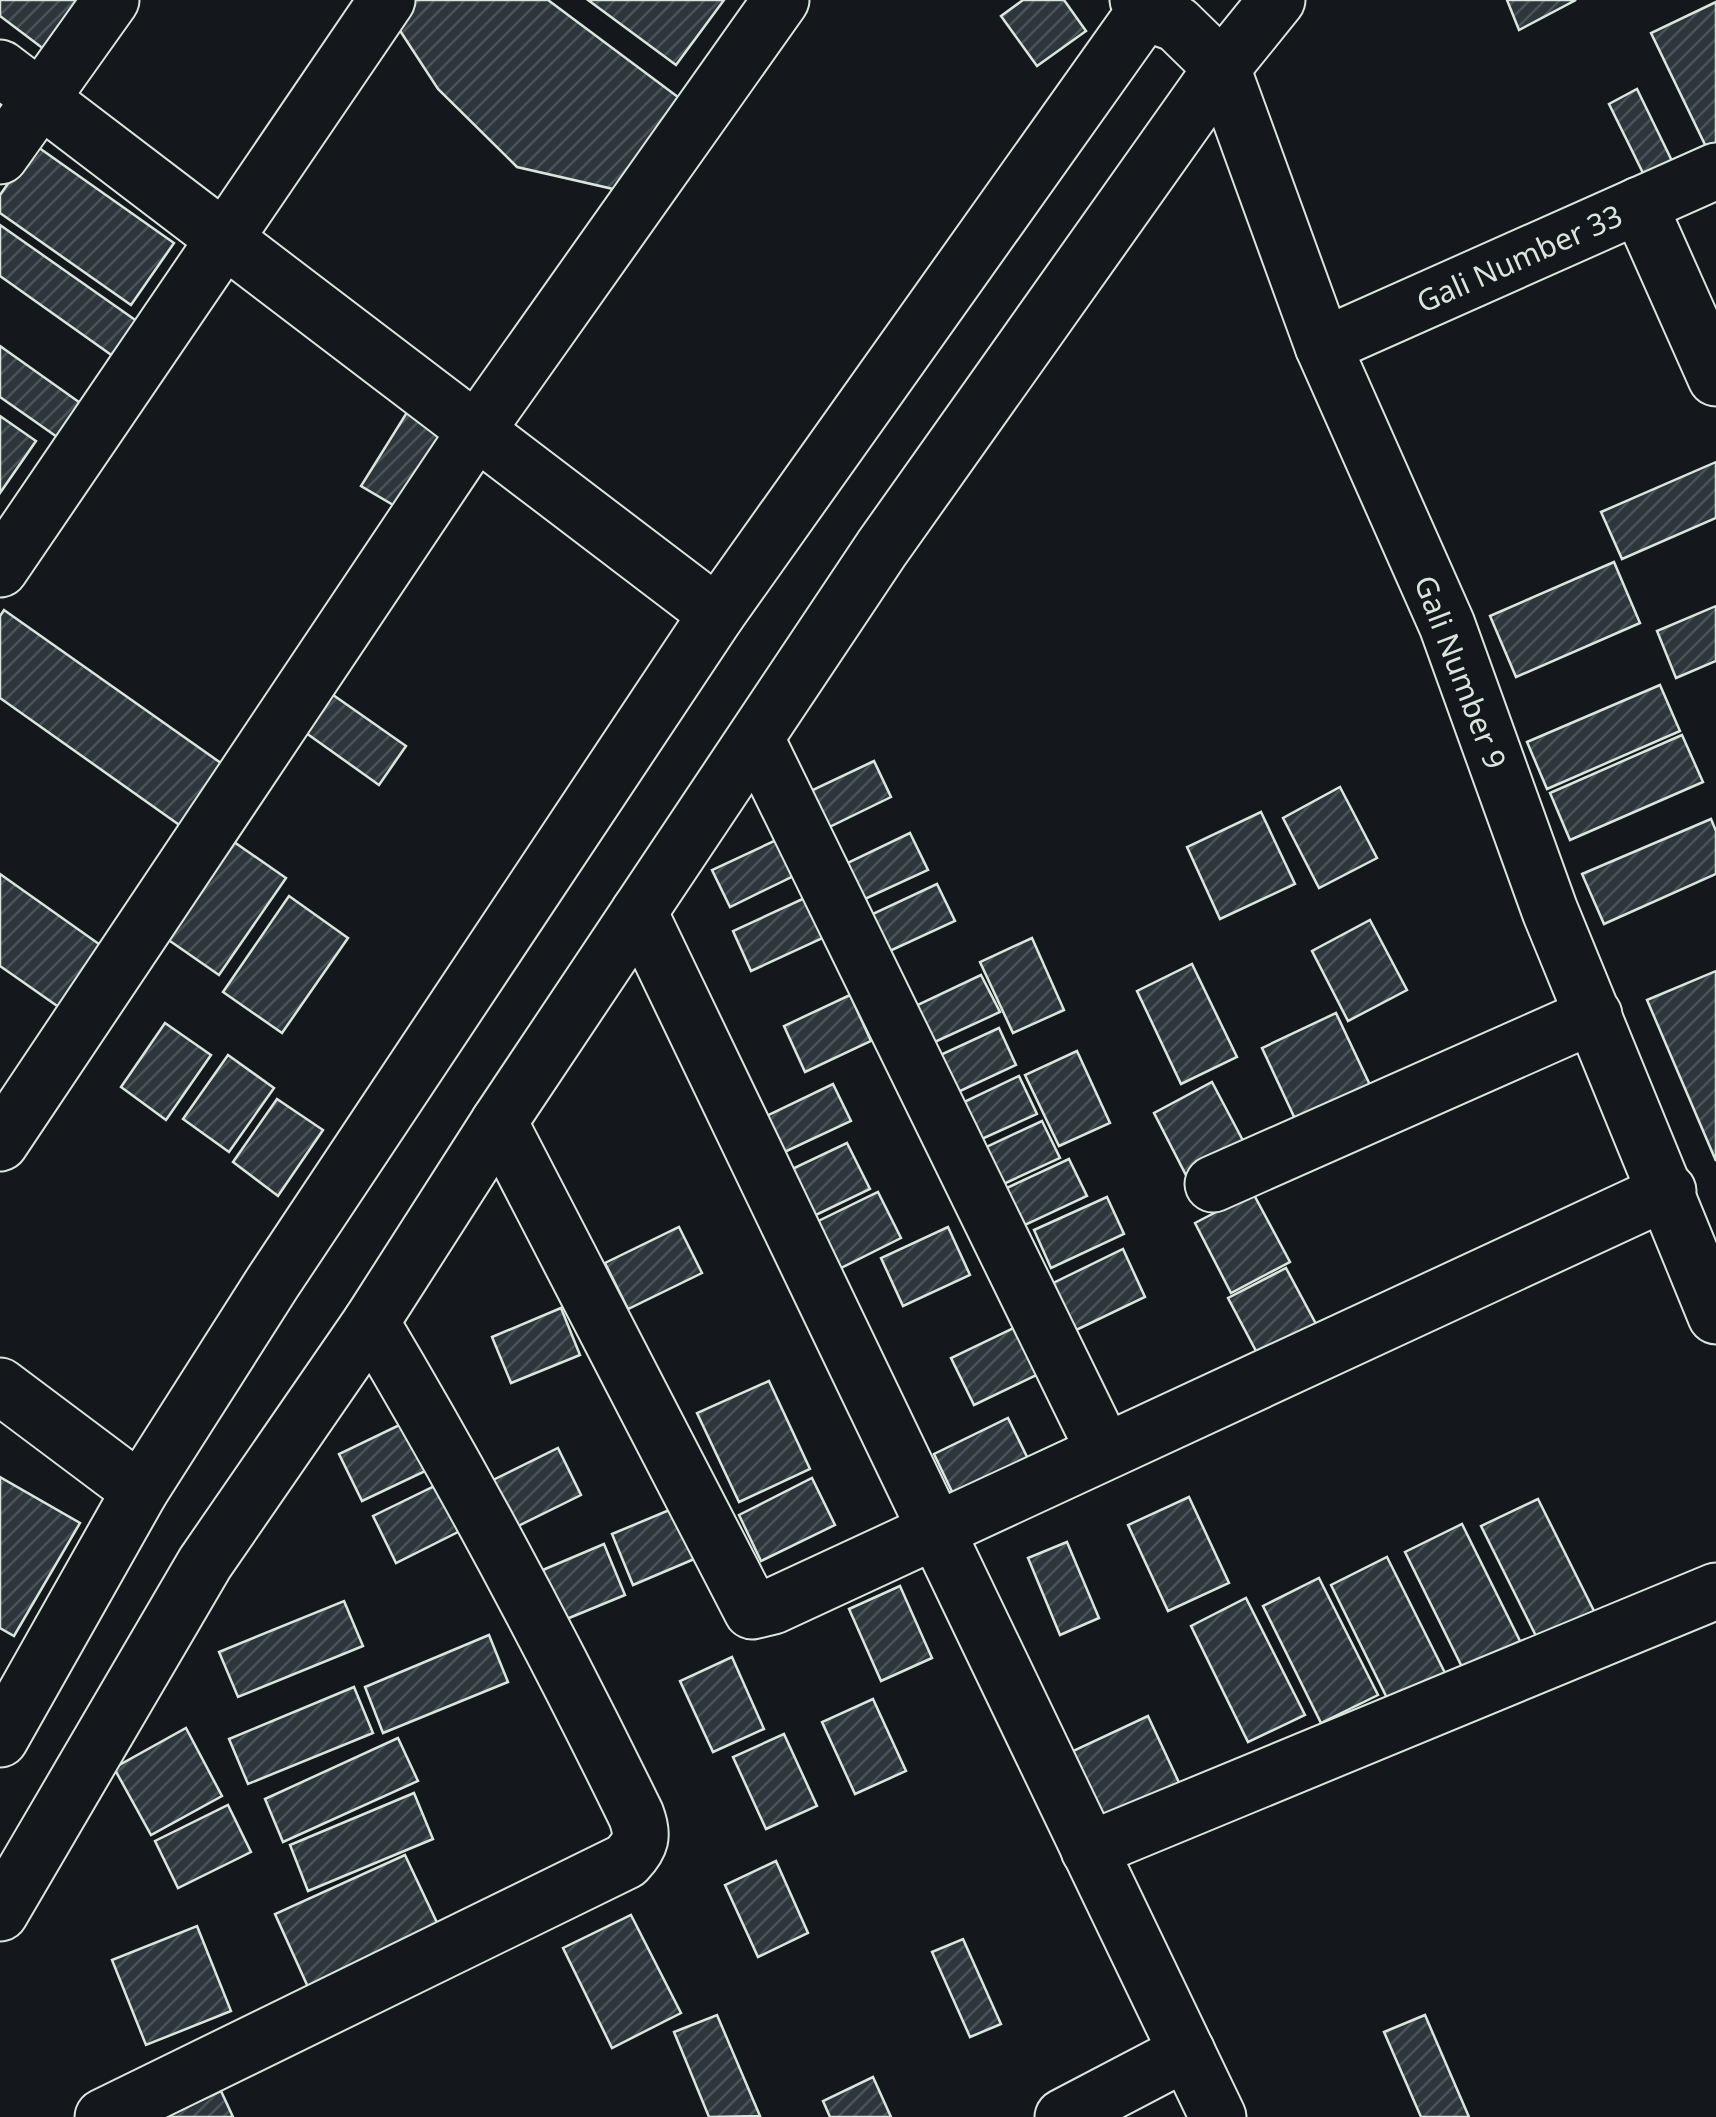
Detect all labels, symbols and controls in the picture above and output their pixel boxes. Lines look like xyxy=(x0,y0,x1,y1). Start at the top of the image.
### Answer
street label: Gali Number 33 xyxy=(1410,194,1628,322)
street label: Gali Number 9 xyxy=(1405,569,1517,775)

